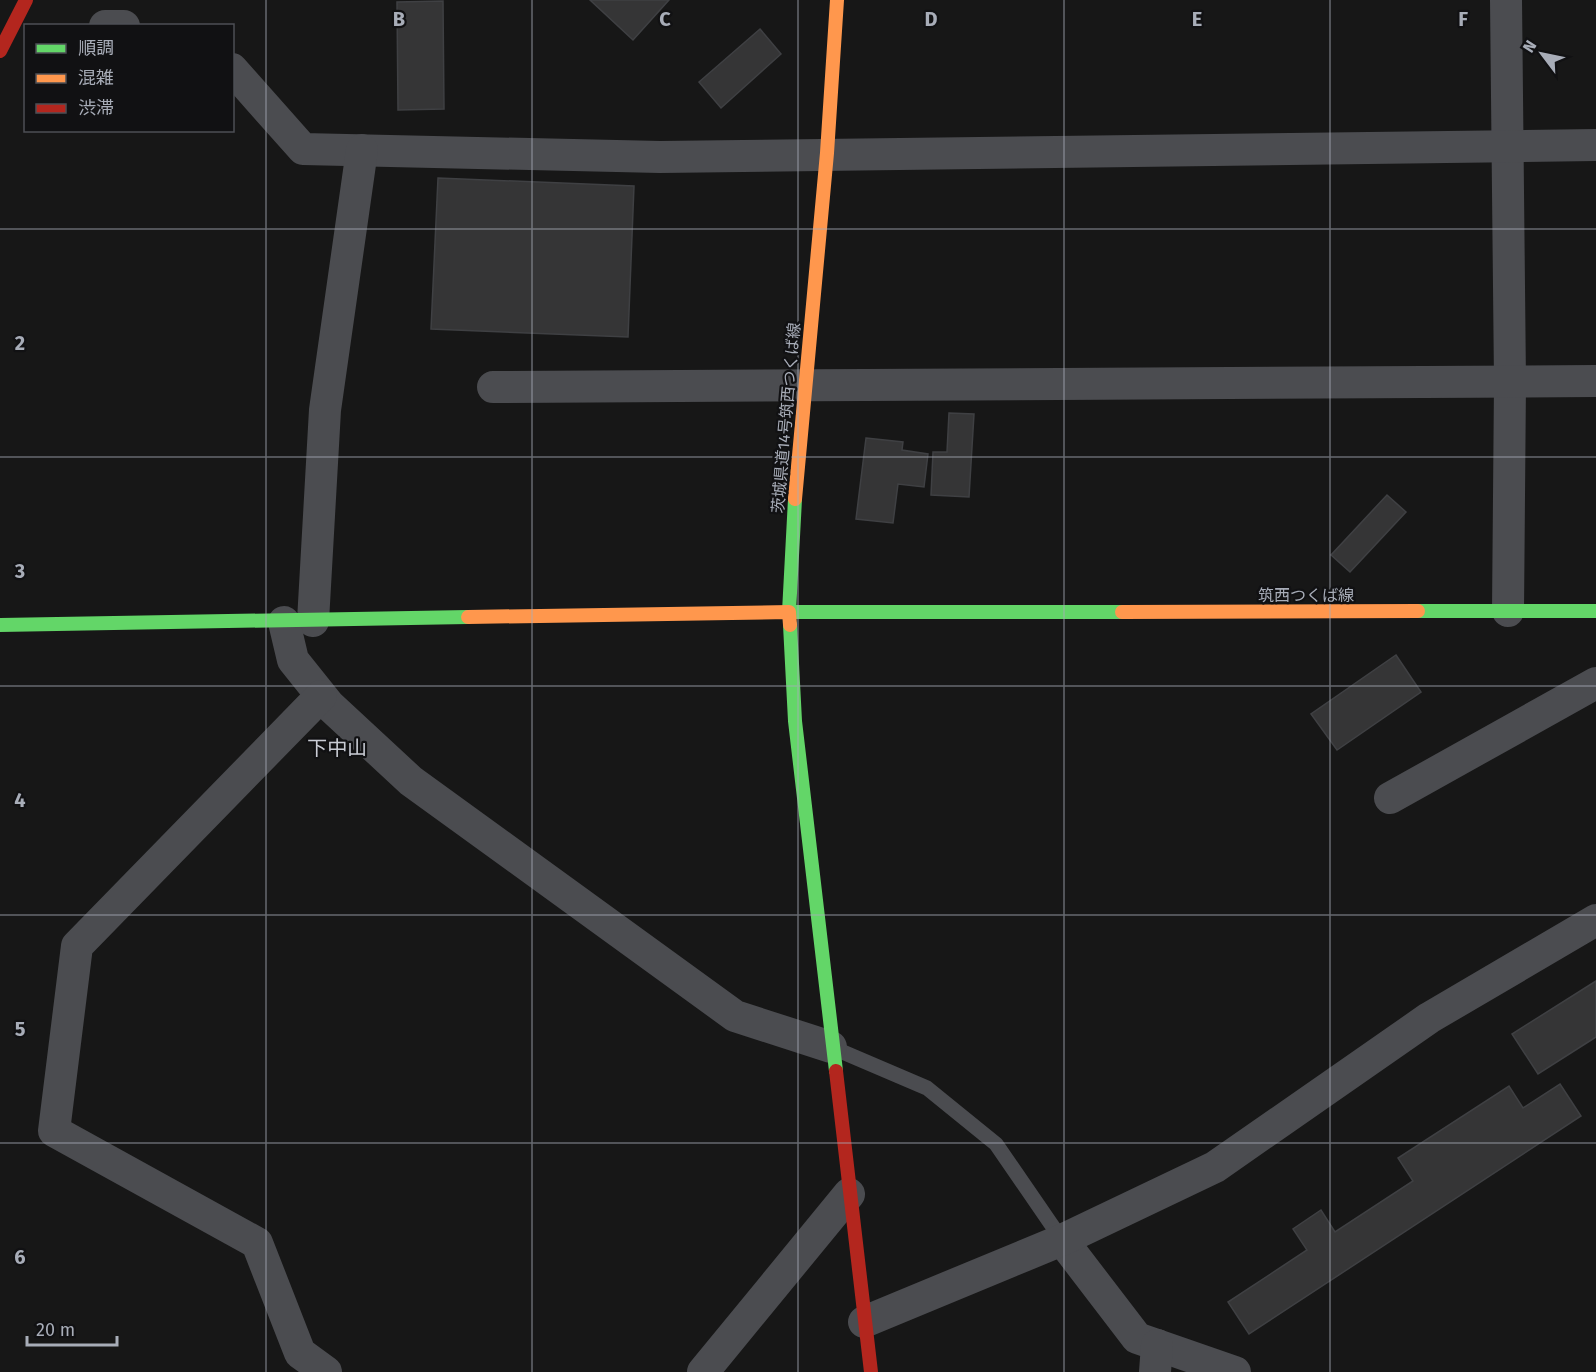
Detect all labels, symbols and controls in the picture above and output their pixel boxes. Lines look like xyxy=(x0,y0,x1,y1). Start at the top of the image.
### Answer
text: B xyxy=(393,7,405,31)
text: C xyxy=(659,7,671,31)
text: D xyxy=(924,7,938,31)
text: E xyxy=(1192,7,1202,31)
text: F xyxy=(1458,7,1468,31)
legend xyxy=(24,24,234,132)
north arrow xyxy=(1512,24,1572,84)
text: 順調 xyxy=(78,37,114,59)
text: N xyxy=(1519,37,1541,56)
text: 混雑 xyxy=(78,67,114,89)
text: 渋滞 xyxy=(78,97,114,119)
street label: 茨城県道14号筑西つくば線 xyxy=(768,322,804,514)
text: 2 xyxy=(15,331,25,355)
text: 3 xyxy=(14,559,25,583)
street label: 筑西つくば線 xyxy=(1258,586,1354,605)
district label: 下中山 xyxy=(307,736,367,760)
text: 4 xyxy=(14,788,26,812)
text: 5 xyxy=(15,1017,26,1041)
text: 6 xyxy=(14,1245,26,1269)
scale bar xyxy=(27,1309,117,1347)
text: 20 m xyxy=(36,1319,75,1341)

